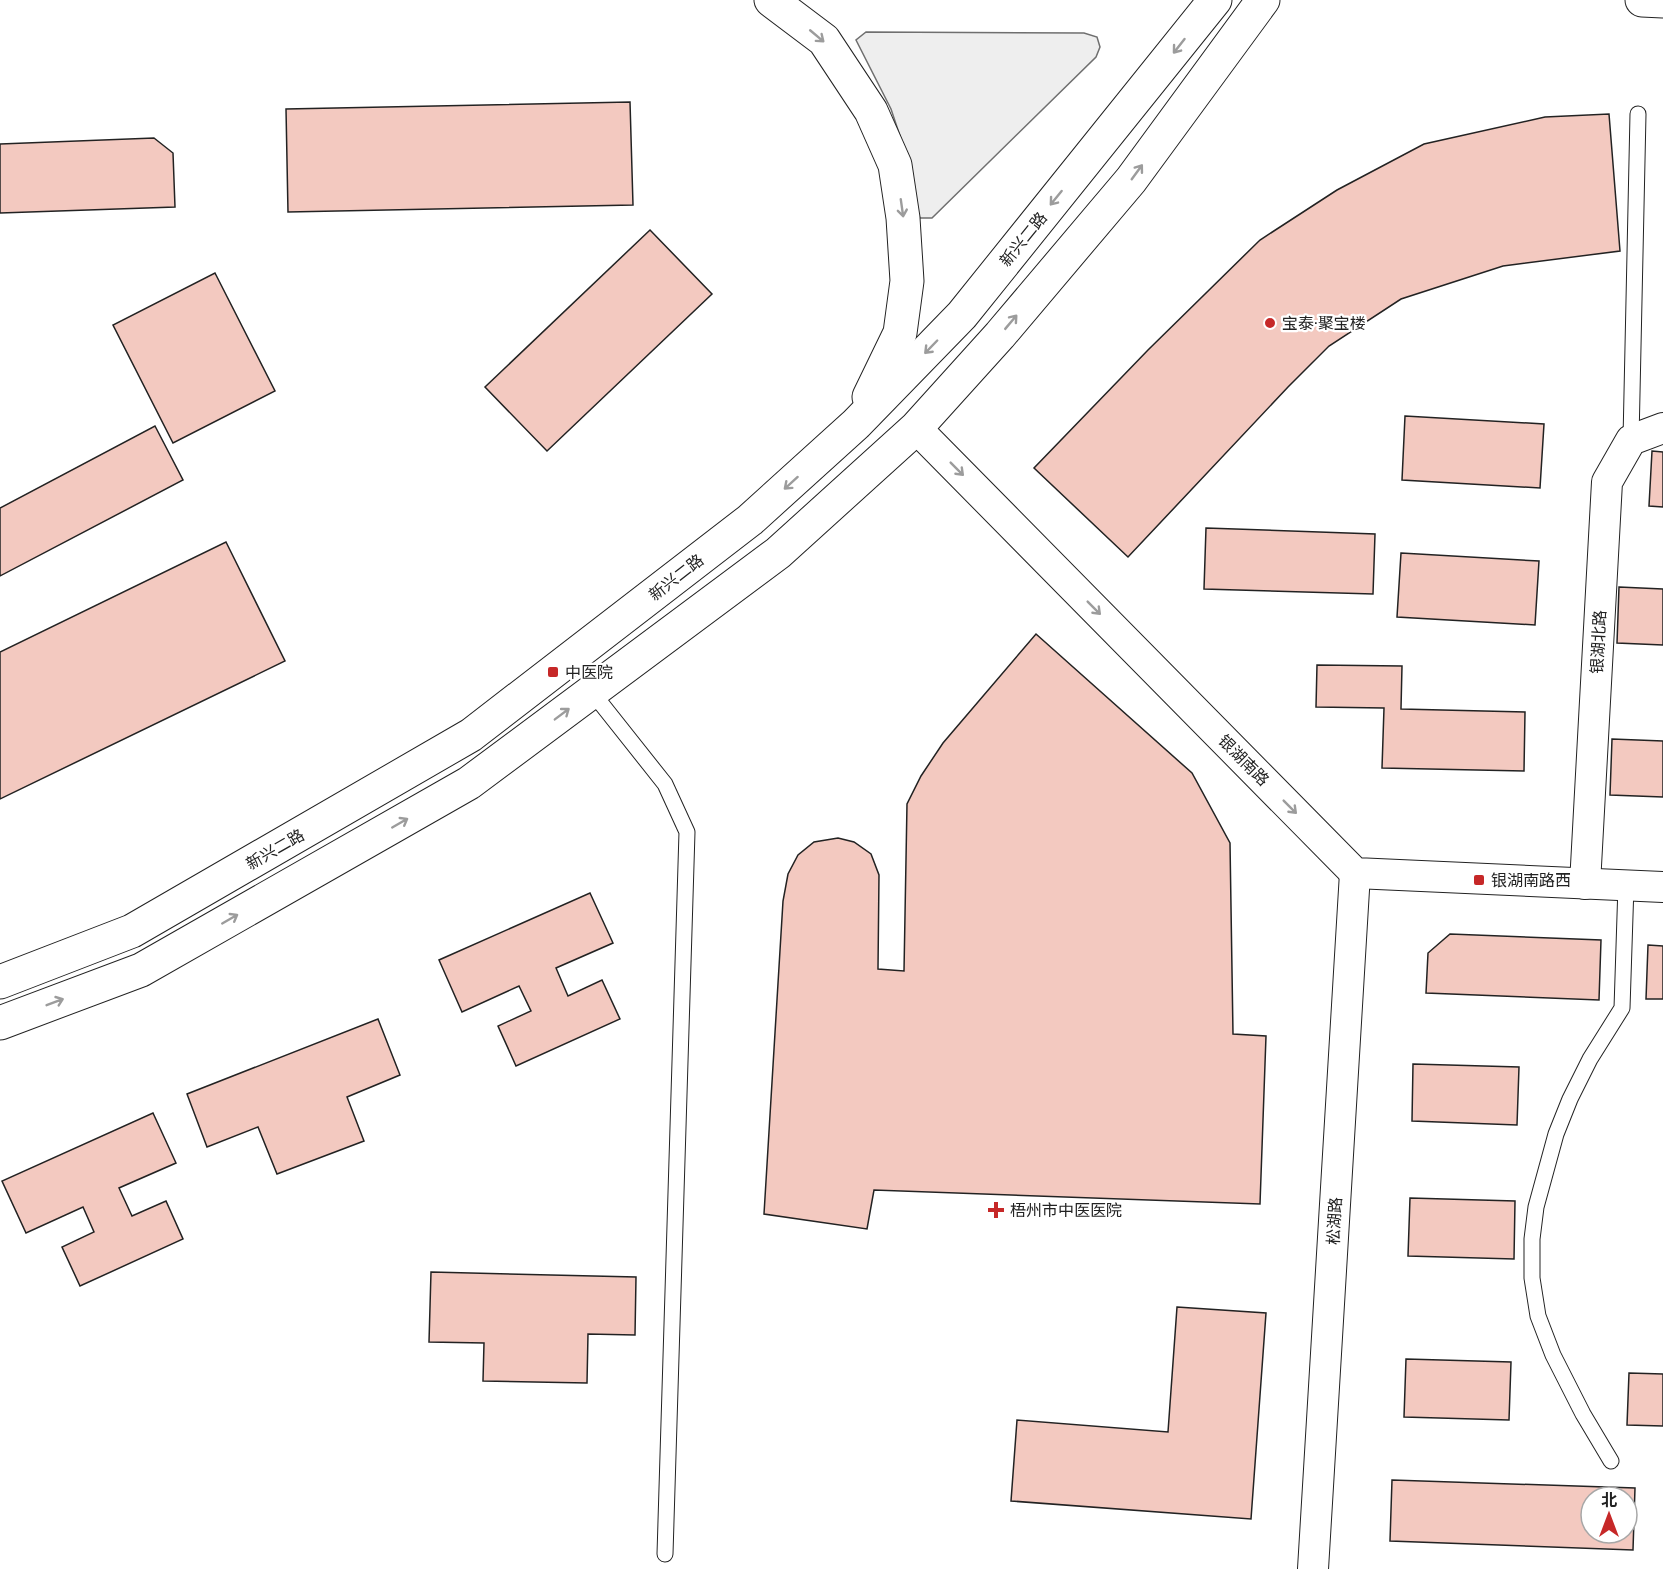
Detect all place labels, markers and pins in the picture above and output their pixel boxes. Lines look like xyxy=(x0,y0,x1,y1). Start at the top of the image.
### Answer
place label: 宝泰·聚宝楼 xyxy=(1282,312,1366,334)
marker: 宝泰·聚宝楼 xyxy=(1263,316,1277,330)
place label: 中医院 xyxy=(565,661,613,683)
marker: 中医院 xyxy=(546,665,560,679)
place label: 银湖南路西 xyxy=(1491,869,1571,891)
marker: 银湖南路西 xyxy=(1472,873,1486,887)
place label: 梧州市中医医院 xyxy=(1010,1199,1122,1221)
marker: 梧州市中医医院 xyxy=(987,1201,1005,1219)

